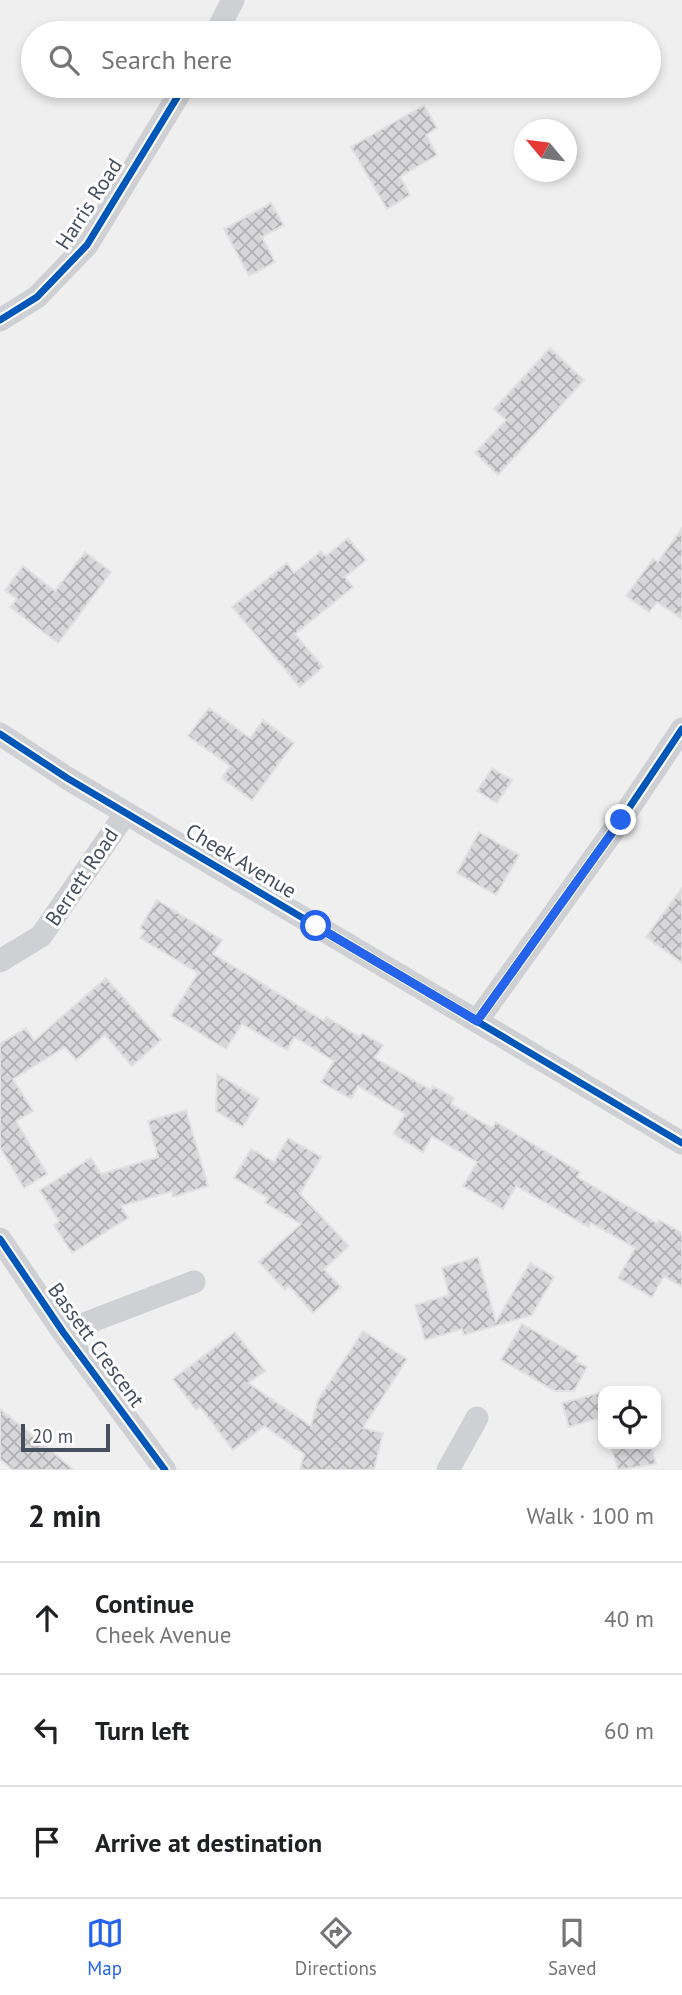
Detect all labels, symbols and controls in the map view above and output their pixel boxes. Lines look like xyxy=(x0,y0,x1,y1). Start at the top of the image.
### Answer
search box xyxy=(21,21,661,98)
icon: search xyxy=(45,41,83,79)
text: Search here xyxy=(101,43,232,76)
north arrow xyxy=(514,119,577,182)
street label: Harris Road xyxy=(49,153,128,254)
route end xyxy=(605,804,636,835)
street label: Cheek Avenue xyxy=(181,817,302,904)
street label: Berrett Road xyxy=(39,823,124,931)
route start xyxy=(300,910,331,941)
street label: Bassett Crescent xyxy=(42,1277,151,1412)
map controls xyxy=(598,1386,661,1449)
button: locate xyxy=(598,1386,661,1449)
scale bar xyxy=(21,1421,110,1453)
text: 20 m xyxy=(32,1424,73,1448)
text: 2 min xyxy=(28,1496,101,1535)
text: Walk · 100 m xyxy=(527,1501,654,1530)
text: Continue xyxy=(95,1587,194,1620)
icon: ahead xyxy=(28,1599,66,1637)
text: 40 m xyxy=(604,1604,654,1633)
text: Cheek Avenue xyxy=(95,1620,231,1649)
icon: left xyxy=(28,1711,66,1749)
text: Turn left xyxy=(95,1714,189,1747)
text: 60 m xyxy=(604,1716,654,1745)
icon: arrive xyxy=(28,1823,66,1861)
text: Arrive at destination xyxy=(95,1826,322,1859)
tab: Map xyxy=(86,1914,124,1980)
tab: Directions xyxy=(295,1914,377,1980)
tab: Saved xyxy=(548,1914,596,1980)

